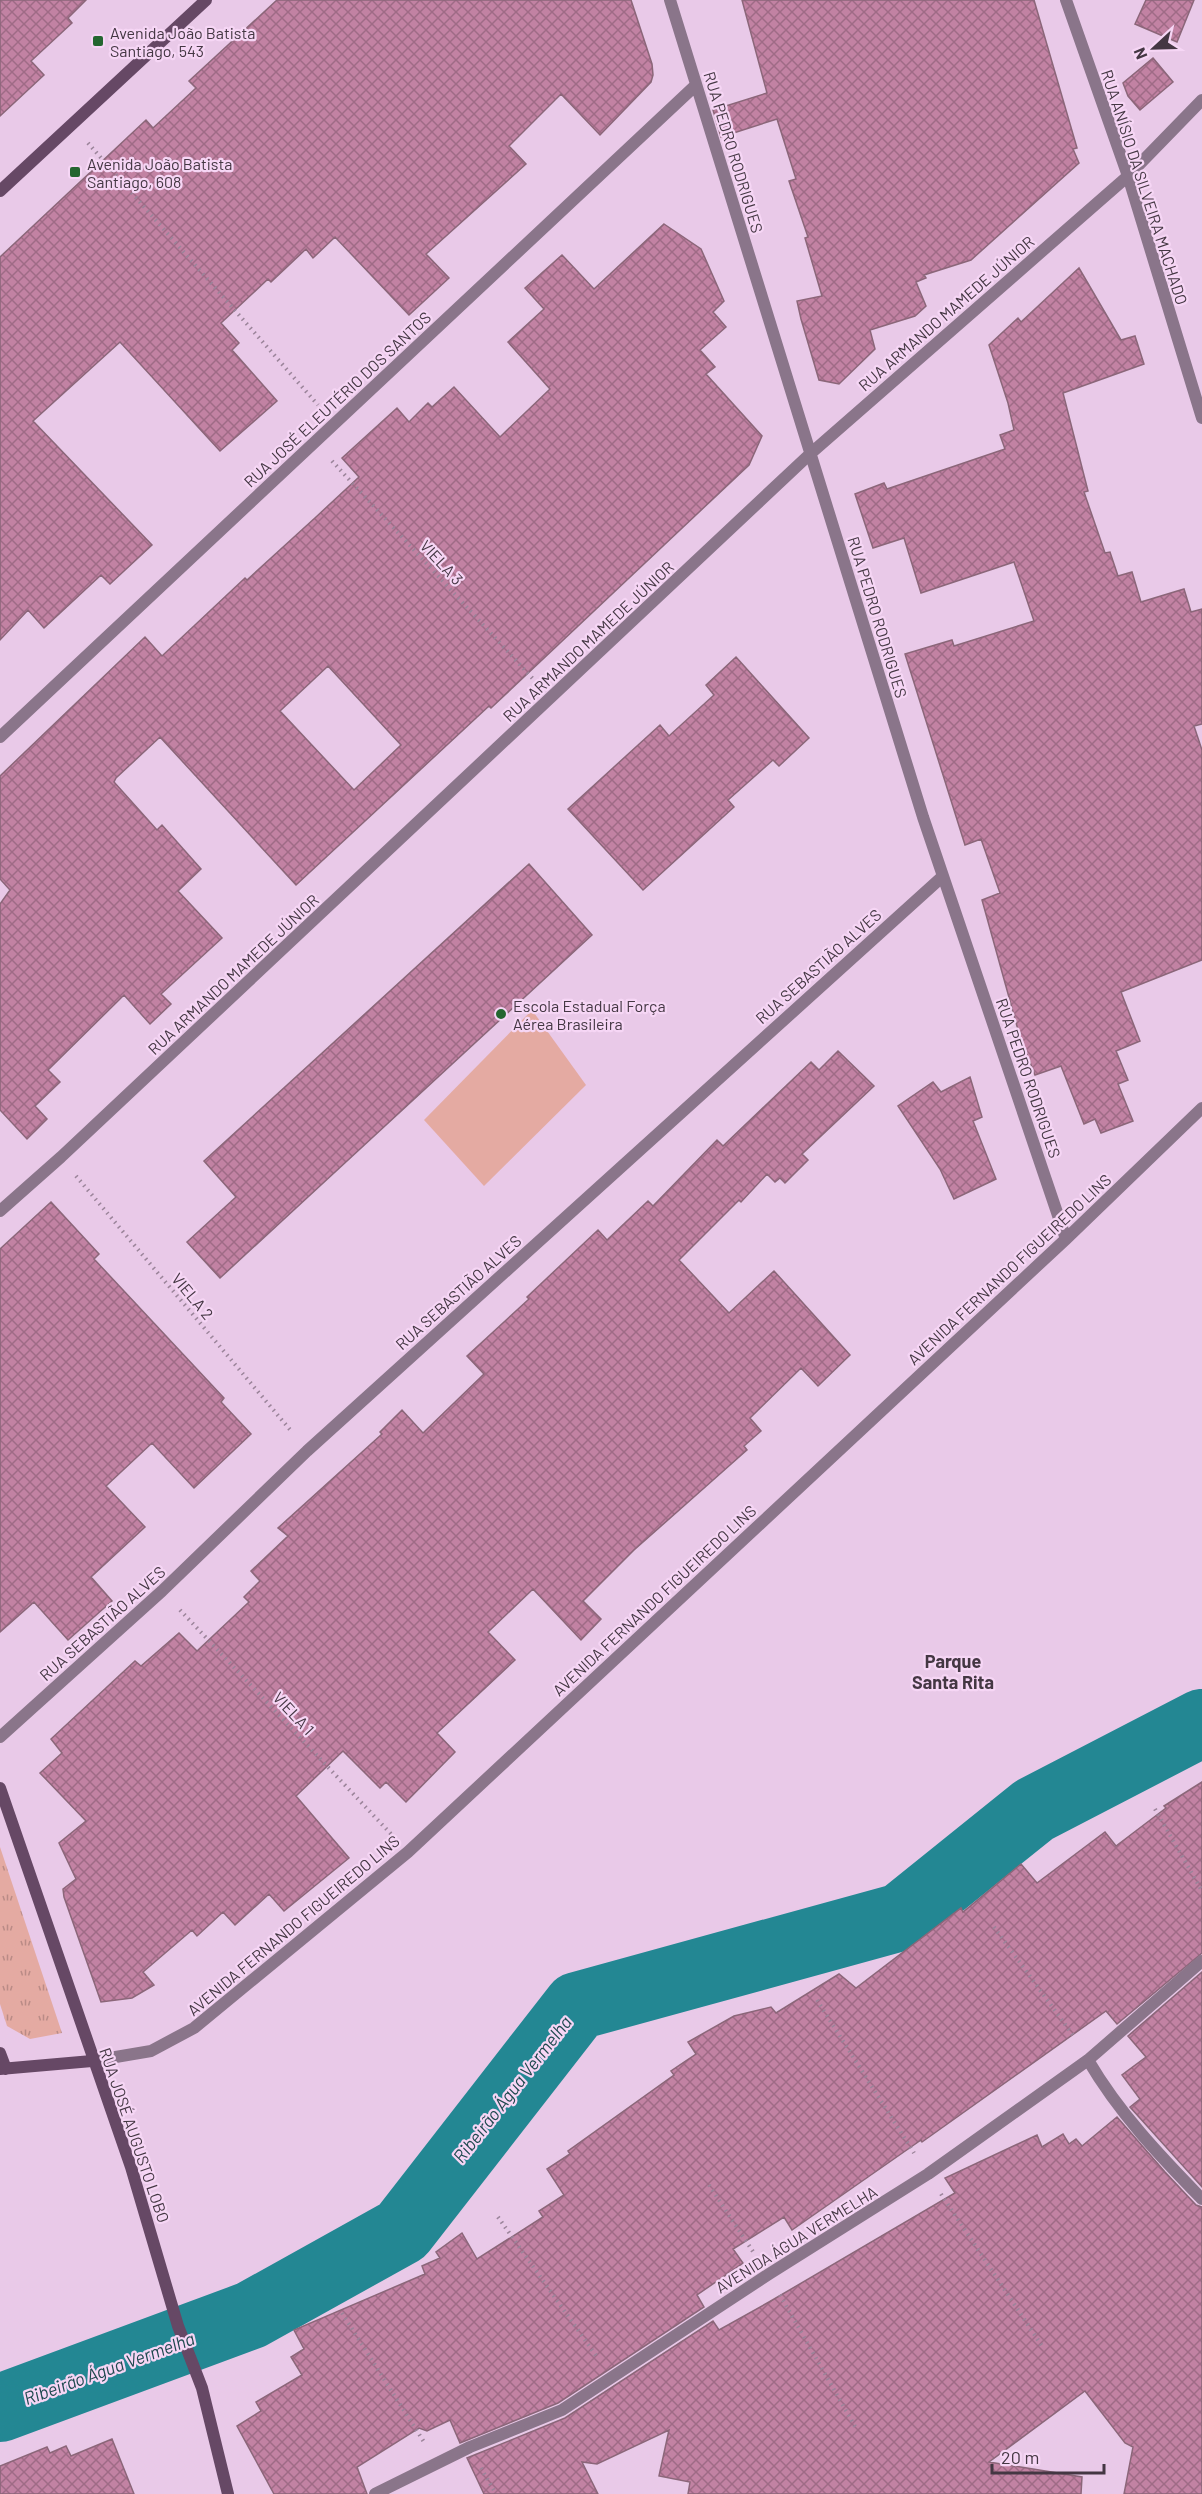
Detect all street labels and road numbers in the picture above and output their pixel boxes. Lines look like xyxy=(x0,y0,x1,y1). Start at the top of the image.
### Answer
street label: RUA ANÍSIO DA SILVEIRA MACHADO xyxy=(1098,67,1192,307)
street label: RUA PEDRO RODRIGUES xyxy=(700,69,768,235)
street label: RUA ARMANDO MAMEDE JÚNIOR xyxy=(854,231,1038,394)
street label: RUA JOSÉ ELEUTÉRIO DOS SANTOS xyxy=(240,307,434,491)
street label: RUA PEDRO RODRIGUES xyxy=(844,534,912,700)
street label: VIELA 3 xyxy=(417,536,467,588)
street label: RUA ARMANDO MAMEDE JÚNIOR xyxy=(499,557,677,725)
street label: RUA ARMANDO MAMEDE JÚNIOR xyxy=(144,890,322,1058)
street label: RUA SEBASTIÃO ALVES xyxy=(751,905,885,1027)
street label: RUA PEDRO RODRIGUES xyxy=(993,996,1065,1160)
street label: AVENIDA FERNANDO FIGUEIREDO LINS xyxy=(903,1170,1115,1368)
street label: RUA SEBASTIÃO ALVES xyxy=(391,1231,525,1353)
street label: VIELA 2 xyxy=(168,1269,218,1323)
street label: AVENIDA FERNANDO FIGUEIREDO LINS xyxy=(548,1501,760,1699)
street label: RUA SEBASTIÃO ALVES xyxy=(35,1562,169,1684)
street label: VIELA 1 xyxy=(269,1688,319,1738)
street label: AVENIDA FERNANDO FIGUEIREDO LINS xyxy=(183,1831,403,2019)
street label: RUA JOSÉ AUGUSTO LOBO xyxy=(96,2045,174,2225)
street label: AVENIDA ÁGUA VERMELHA xyxy=(712,2181,881,2297)

